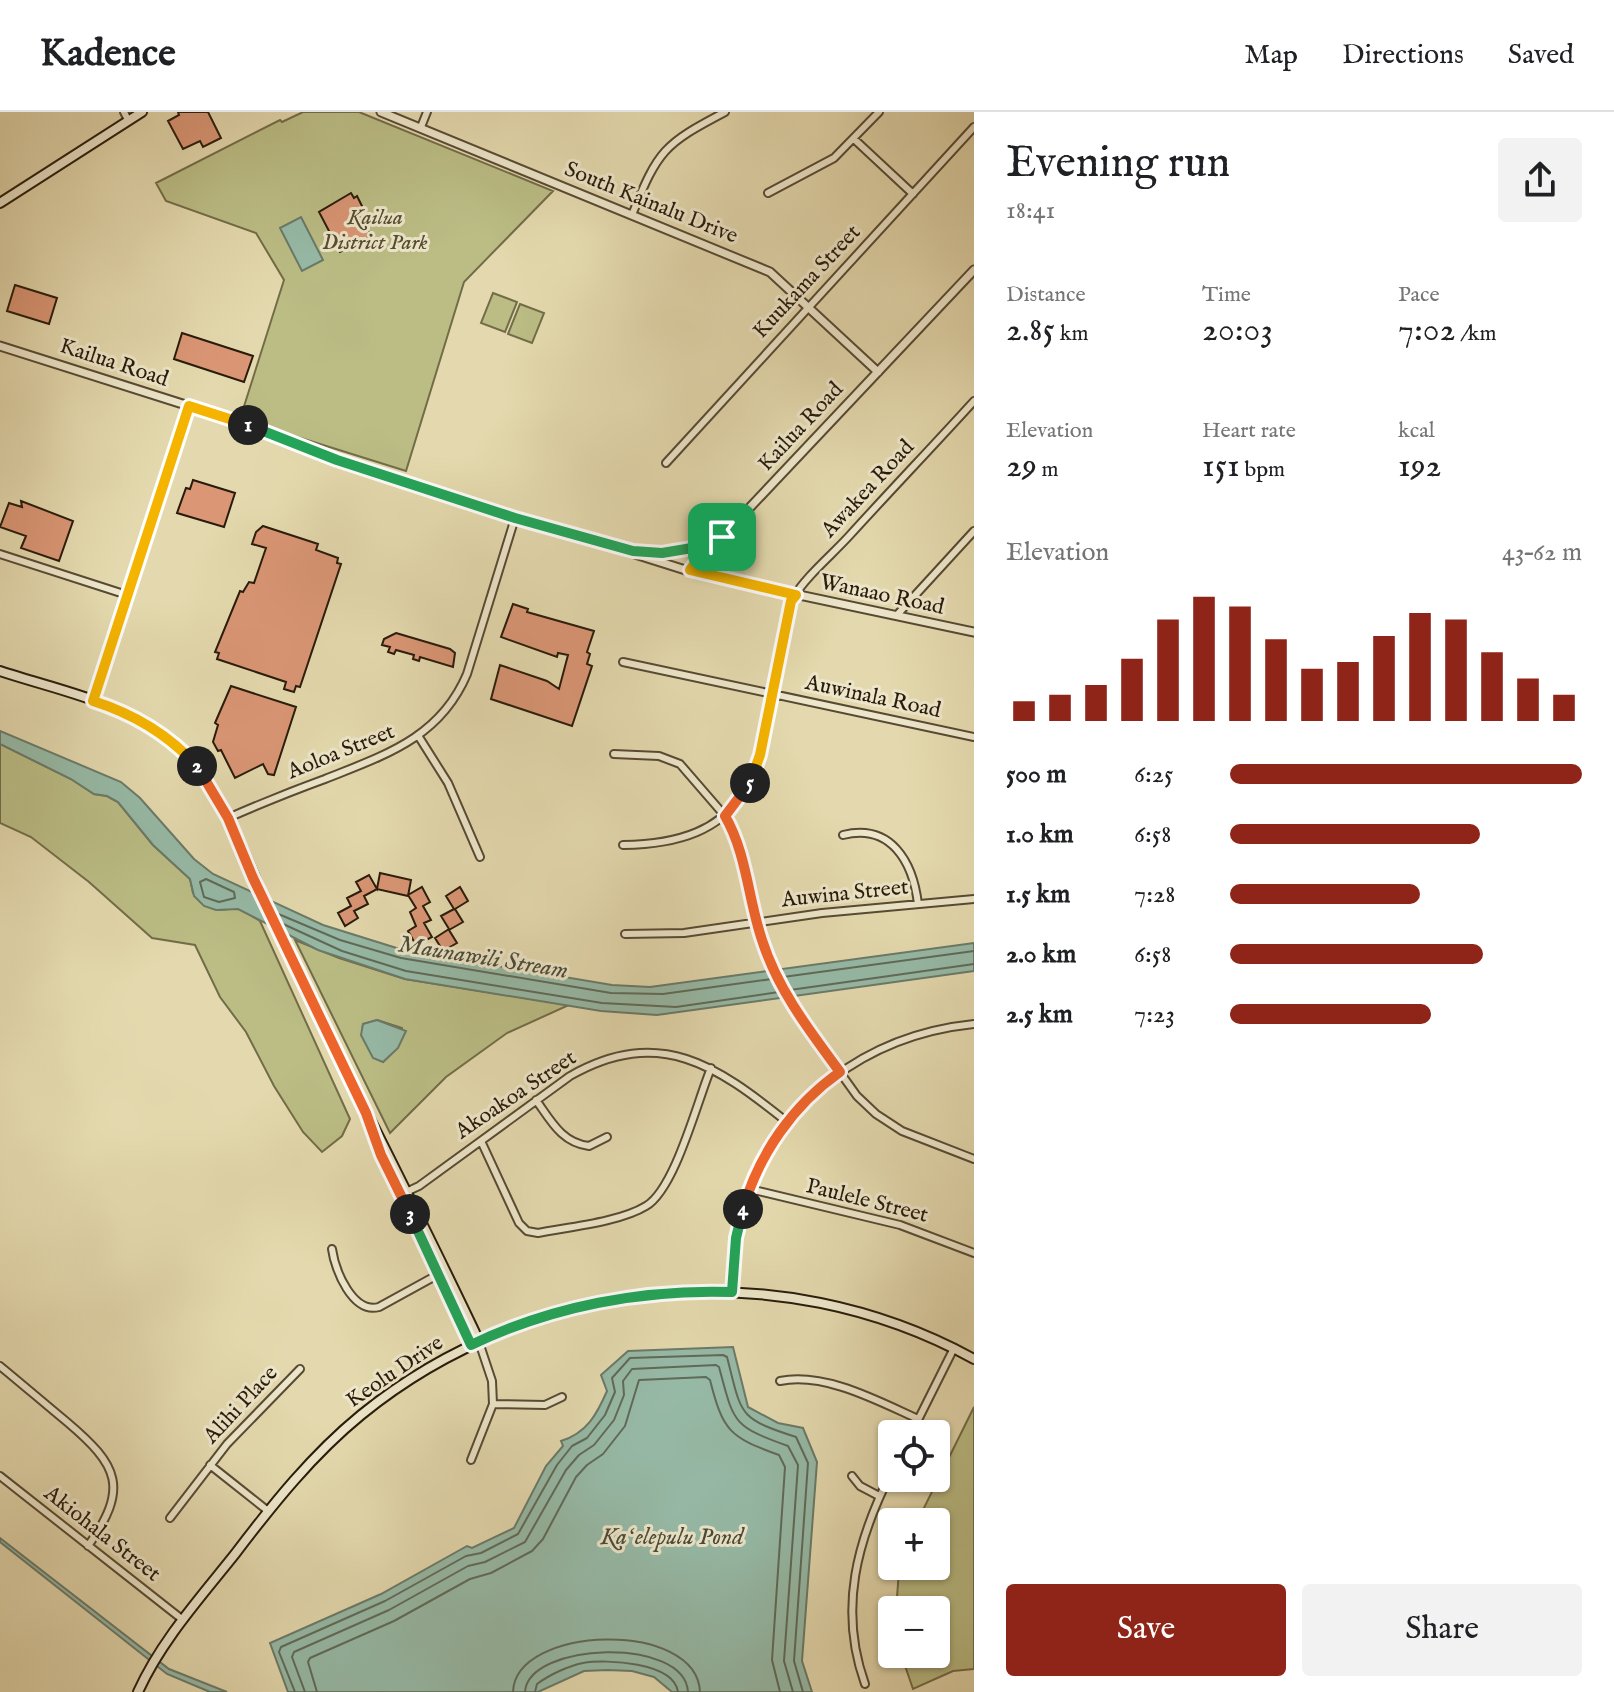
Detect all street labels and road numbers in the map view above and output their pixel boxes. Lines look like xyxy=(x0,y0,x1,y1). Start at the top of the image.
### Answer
street label: South Kainalu Drive xyxy=(560,155,742,251)
street label: Kuukama Street xyxy=(747,219,867,345)
street label: Kailua Road xyxy=(56,332,172,394)
street label: Kailua Road xyxy=(752,376,850,478)
street label: Awakea Road xyxy=(815,434,921,545)
street label: Wanaao Road xyxy=(817,568,947,622)
street label: Auwinala Road xyxy=(802,669,944,725)
street label: Aoloa Street xyxy=(282,718,399,787)
street label: Auwina Street xyxy=(779,873,910,915)
street label: Akoakoa Street xyxy=(449,1044,582,1146)
street label: Paulele Street xyxy=(803,1172,931,1230)
street label: Keolu Drive xyxy=(341,1329,449,1415)
street label: Alihi Place xyxy=(197,1360,284,1451)
street label: Akiohala Street xyxy=(37,1479,166,1589)

